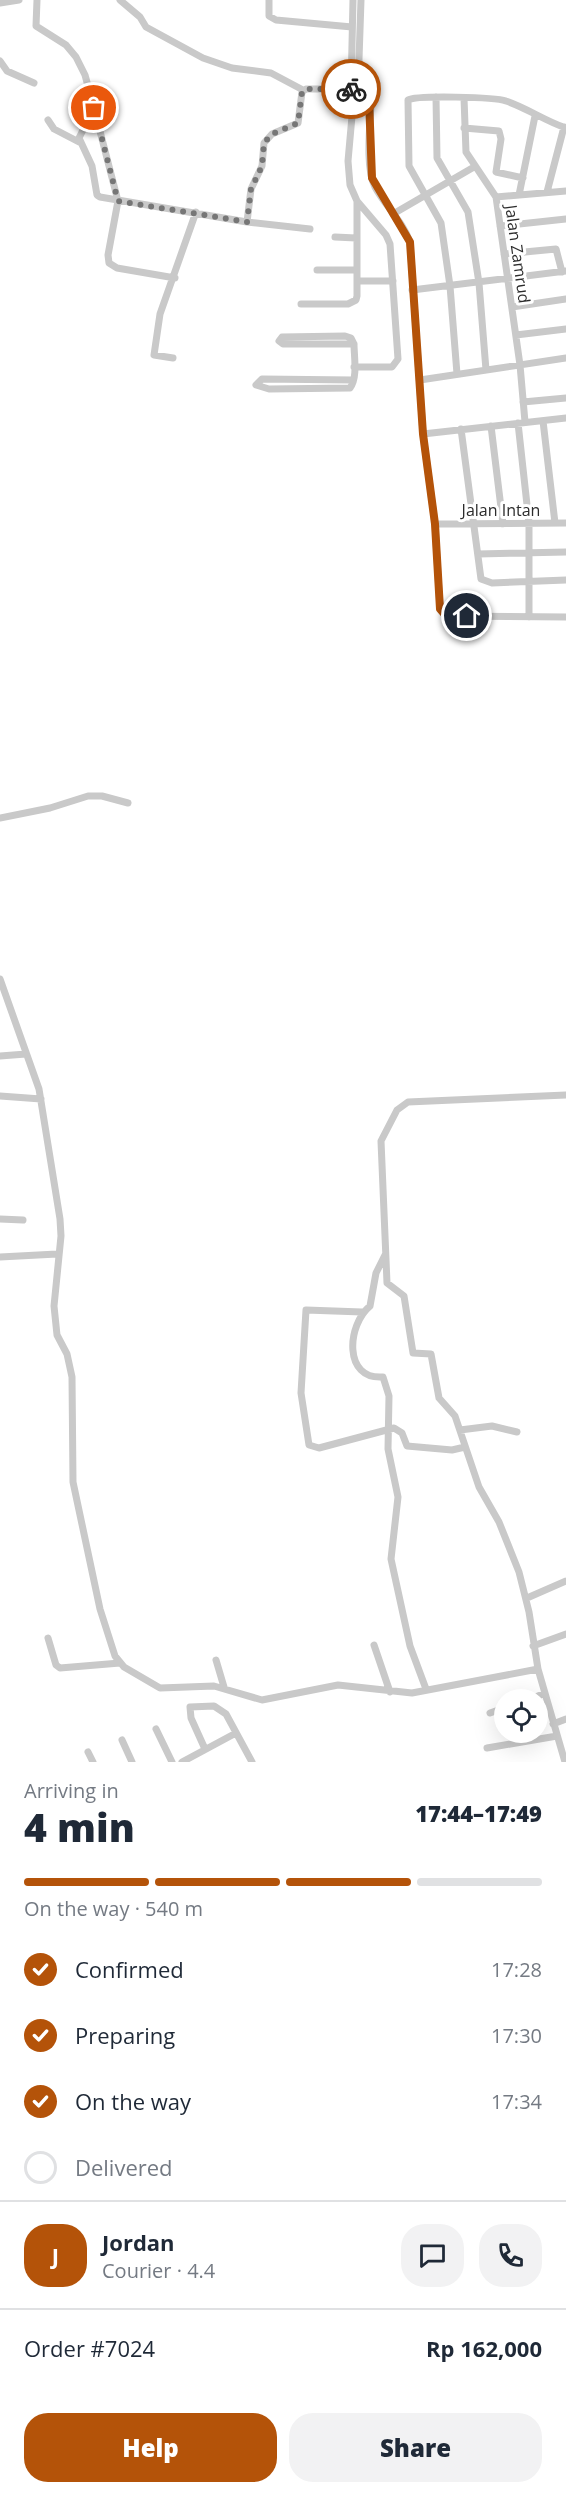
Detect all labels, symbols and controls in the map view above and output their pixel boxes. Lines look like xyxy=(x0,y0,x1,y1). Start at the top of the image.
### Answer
courier xyxy=(321,59,381,119)
icon: bike xyxy=(335,73,368,106)
pin xyxy=(68,82,119,133)
icon: bag xyxy=(77,91,110,124)
street label: Jalan Zamrud xyxy=(500,201,536,305)
street label: Jalan Intan xyxy=(460,499,540,521)
pin xyxy=(441,590,492,641)
icon: home xyxy=(450,599,483,632)
map controls xyxy=(494,1689,548,1743)
button: locate xyxy=(494,1689,548,1743)
text: Arriving in xyxy=(24,1777,119,1804)
text: 17:44–17:49 xyxy=(415,1798,542,1828)
text: 4 min xyxy=(24,1800,135,1853)
text: On the way · 540 m xyxy=(24,1895,203,1922)
icon: check xyxy=(24,1953,57,1986)
text: Confirmed xyxy=(75,1954,184,1984)
text: 17:28 xyxy=(491,1956,542,1983)
icon: check xyxy=(24,2019,57,2052)
text: Preparing xyxy=(75,2020,175,2050)
text: 17:30 xyxy=(491,2022,542,2049)
icon: check xyxy=(24,2085,57,2118)
text: On the way xyxy=(75,2086,191,2116)
text: 17:34 xyxy=(491,2088,542,2115)
text: Delivered xyxy=(75,2152,173,2182)
button: chat xyxy=(401,2224,464,2287)
button: phone xyxy=(479,2224,542,2287)
text: Jordan xyxy=(102,2227,175,2257)
text: J xyxy=(52,2240,59,2270)
text: Courier · 4.4 xyxy=(102,2257,215,2284)
text: Order #7024 xyxy=(24,2333,155,2363)
text: Rp 162,000 xyxy=(426,2333,542,2363)
button: Help xyxy=(24,2413,277,2482)
button: Share xyxy=(289,2413,542,2482)

